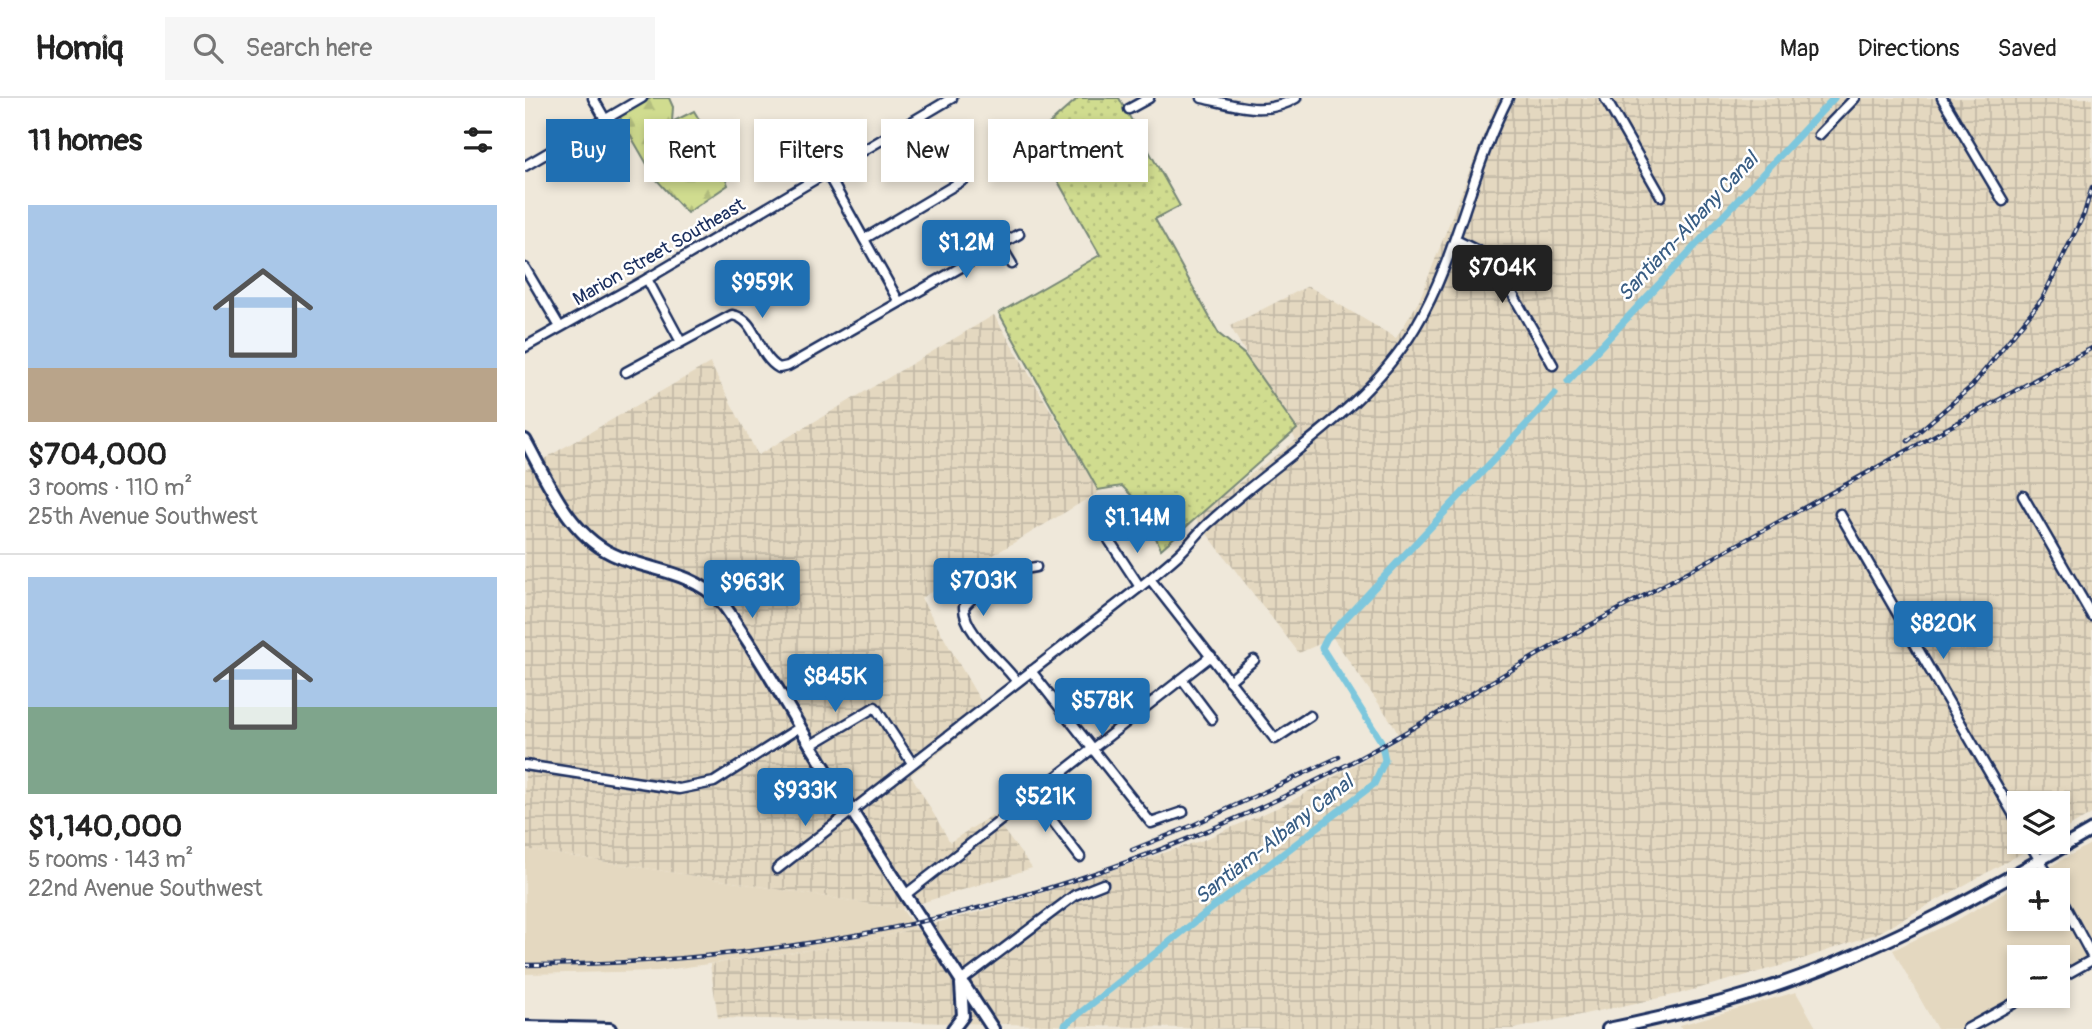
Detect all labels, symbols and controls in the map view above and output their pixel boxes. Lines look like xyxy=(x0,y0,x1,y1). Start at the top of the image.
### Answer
search box xyxy=(165,17,655,80)
text: Homiq xyxy=(35,28,123,69)
icon: search xyxy=(189,29,227,67)
text: Search here xyxy=(245,32,372,64)
text: Map xyxy=(1780,34,1820,63)
text: Directions xyxy=(1858,34,1959,63)
text: Saved xyxy=(1997,34,2057,63)
chip: Buy xyxy=(546,119,630,182)
chip: Rent xyxy=(644,119,740,182)
chip: Filters xyxy=(754,119,867,182)
chip: New xyxy=(881,119,974,182)
chip: Apartment xyxy=(988,119,1148,182)
icon: filters xyxy=(459,121,497,159)
text: 11 homes xyxy=(28,122,142,159)
water label: Santiam-Albany Canal xyxy=(1612,145,1766,307)
street label: Marion Street Southeast xyxy=(569,193,750,311)
pin: $1.2M xyxy=(917,220,1015,280)
text: $1.2M xyxy=(938,228,994,257)
pin: $704K xyxy=(1453,246,1551,305)
icon: home xyxy=(200,250,326,376)
text: $704K xyxy=(1468,253,1536,282)
pin: $959K xyxy=(713,260,811,320)
text: $959K xyxy=(731,268,793,297)
text: $704,000 xyxy=(28,436,167,473)
text: 3 rooms · 110 m² xyxy=(28,473,192,502)
pin: $1.14M xyxy=(1080,496,1194,555)
text: 25th Avenue Southwest xyxy=(28,502,258,531)
text: $1.14M xyxy=(1104,503,1170,532)
pin: $703K xyxy=(934,559,1032,618)
pin: $963K xyxy=(703,560,801,620)
text: $703K xyxy=(949,566,1017,595)
text: $963K xyxy=(720,568,784,597)
pin: $820K xyxy=(1894,602,1992,661)
text: $820K xyxy=(1910,609,1976,638)
icon: home xyxy=(200,622,326,748)
pin: $845K xyxy=(786,654,884,714)
text: $845K xyxy=(803,662,867,691)
pin: $578K xyxy=(1053,678,1151,738)
text: $578K xyxy=(1071,686,1133,715)
pin: $933K xyxy=(756,768,854,828)
water label: Santiam-Albany Canal xyxy=(1189,768,1360,910)
pin: $521K xyxy=(996,774,1094,834)
text: $933K xyxy=(773,776,837,805)
text: $521K xyxy=(1015,782,1075,811)
map controls xyxy=(2007,791,2070,1008)
button: layers xyxy=(2007,791,2070,854)
text: $1,140,000 xyxy=(28,808,182,845)
text: 5 rooms · 143 m² xyxy=(28,845,193,874)
button: + xyxy=(2007,868,2070,931)
text: 22nd Avenue Southwest xyxy=(28,874,263,903)
button: − xyxy=(2007,945,2070,1008)

